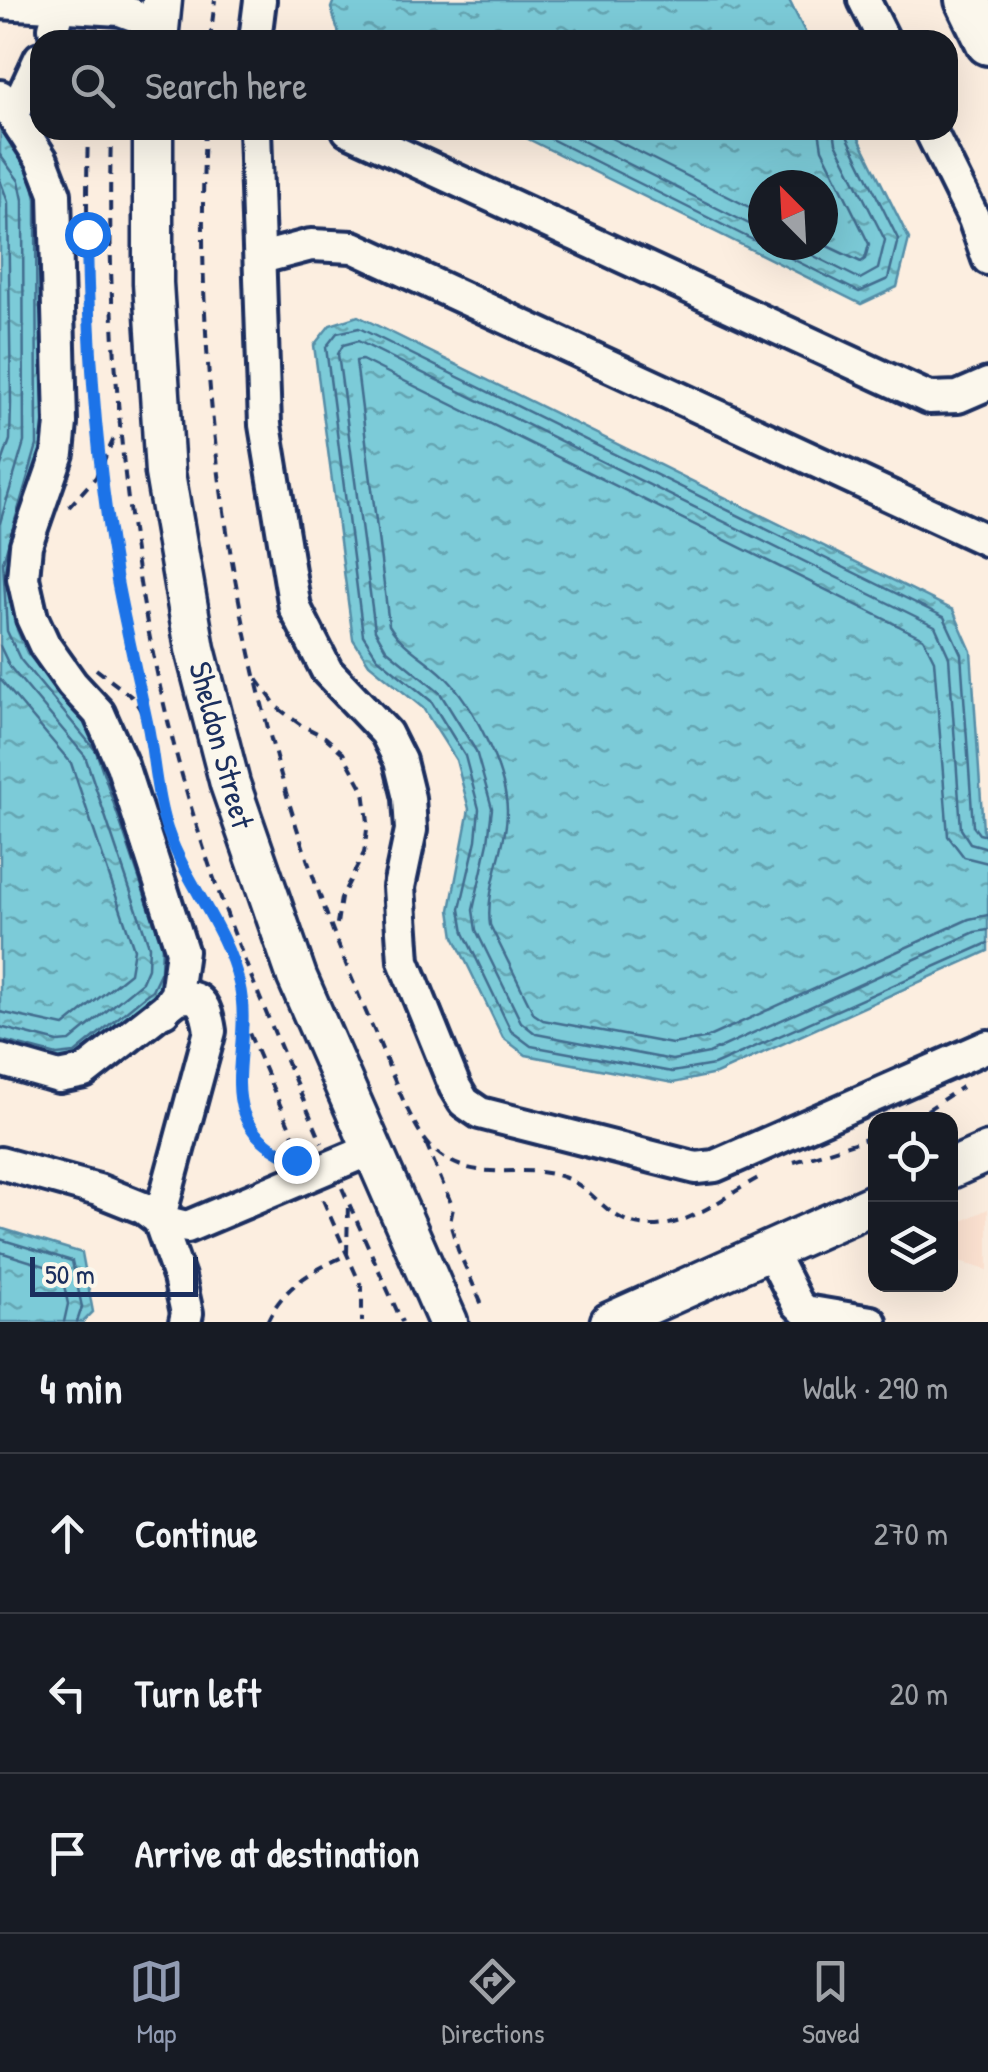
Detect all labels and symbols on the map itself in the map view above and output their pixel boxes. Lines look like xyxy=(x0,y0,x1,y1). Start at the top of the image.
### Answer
north arrow xyxy=(748,170,838,260)
route start xyxy=(65,212,111,258)
street label: Sheldon Street xyxy=(179,657,265,834)
route end xyxy=(274,1138,320,1184)
scale bar xyxy=(30,1252,198,1296)

